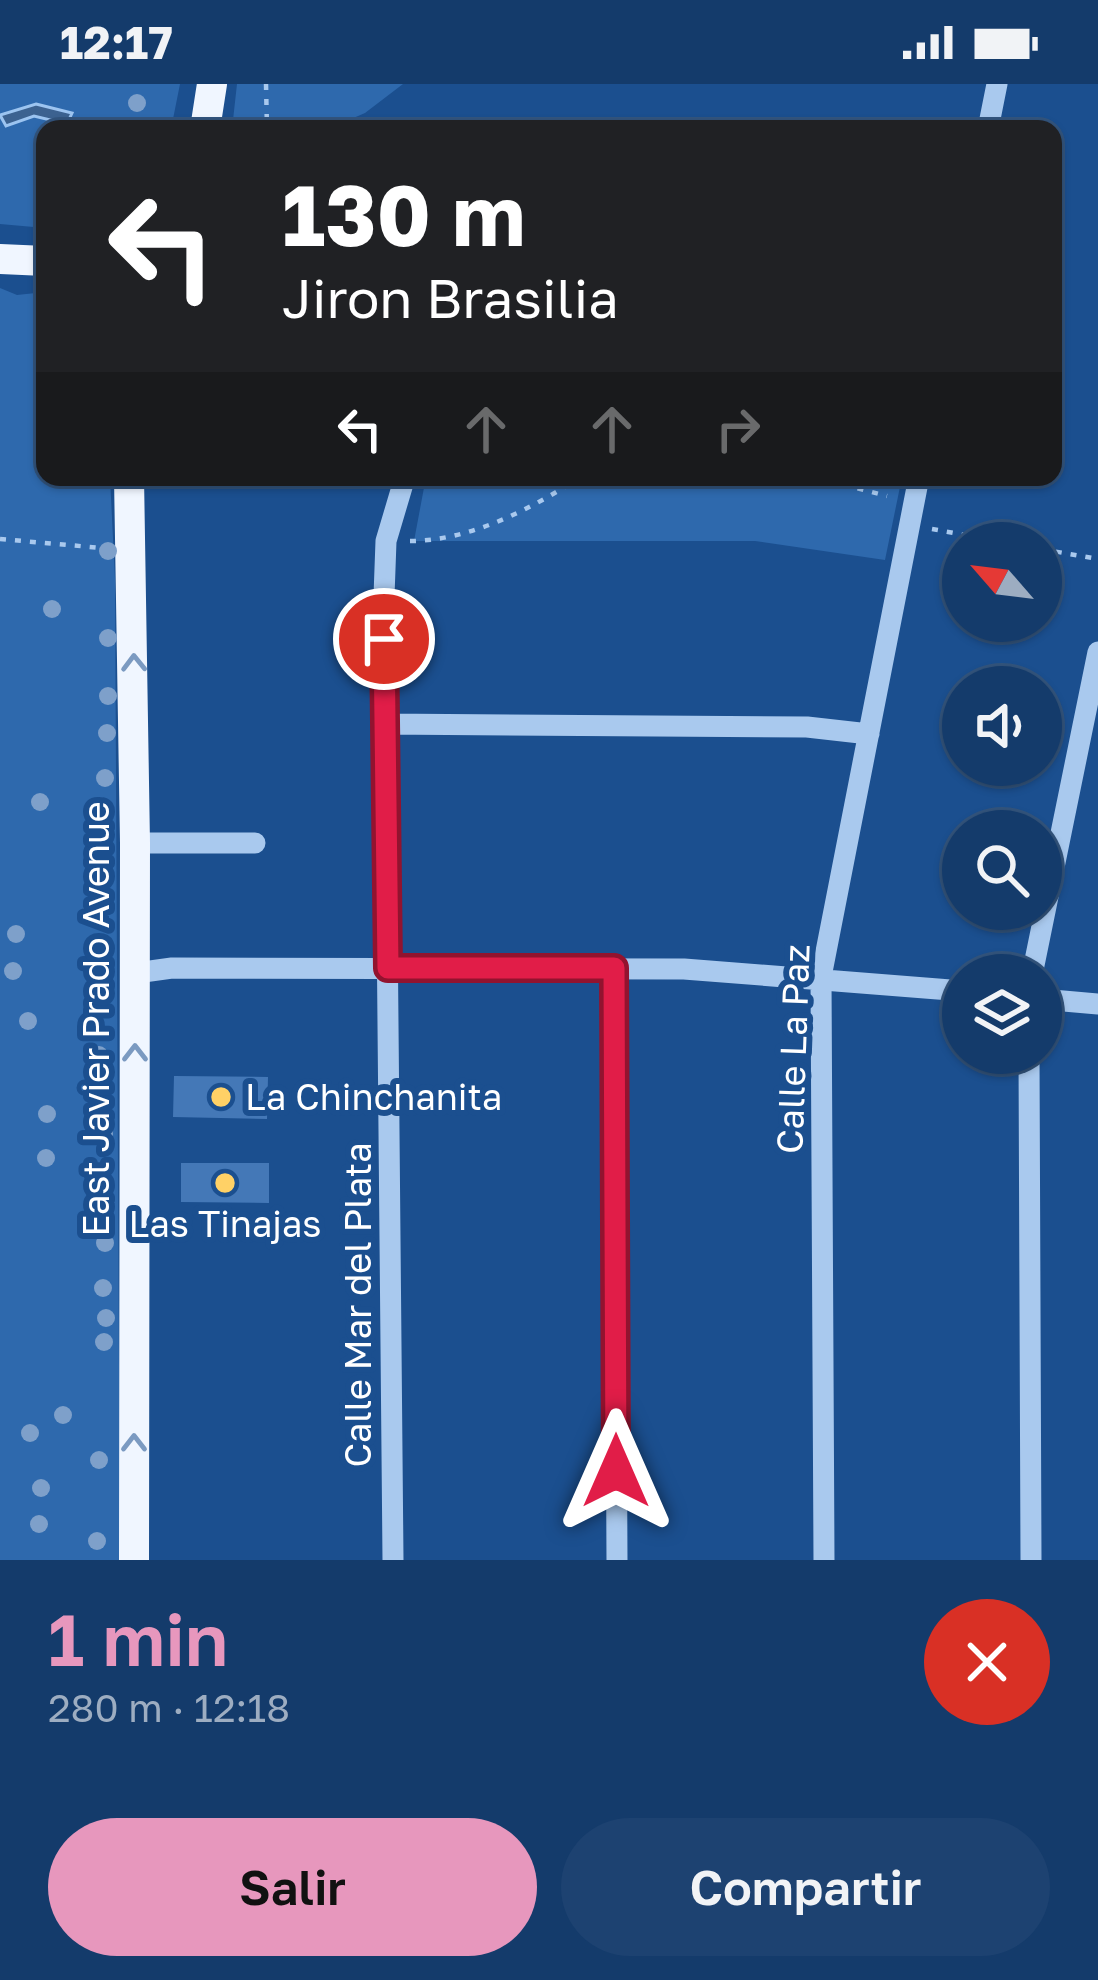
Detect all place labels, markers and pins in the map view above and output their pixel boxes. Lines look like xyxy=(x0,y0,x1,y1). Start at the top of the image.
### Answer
pin xyxy=(333,588,435,690)
place label: La Chinchanita xyxy=(245,1075,502,1118)
marker: La Chinchanita xyxy=(208,1084,234,1110)
marker: Las Tinajas xyxy=(212,1170,238,1196)
place label: Las Tinajas xyxy=(129,1202,321,1245)

